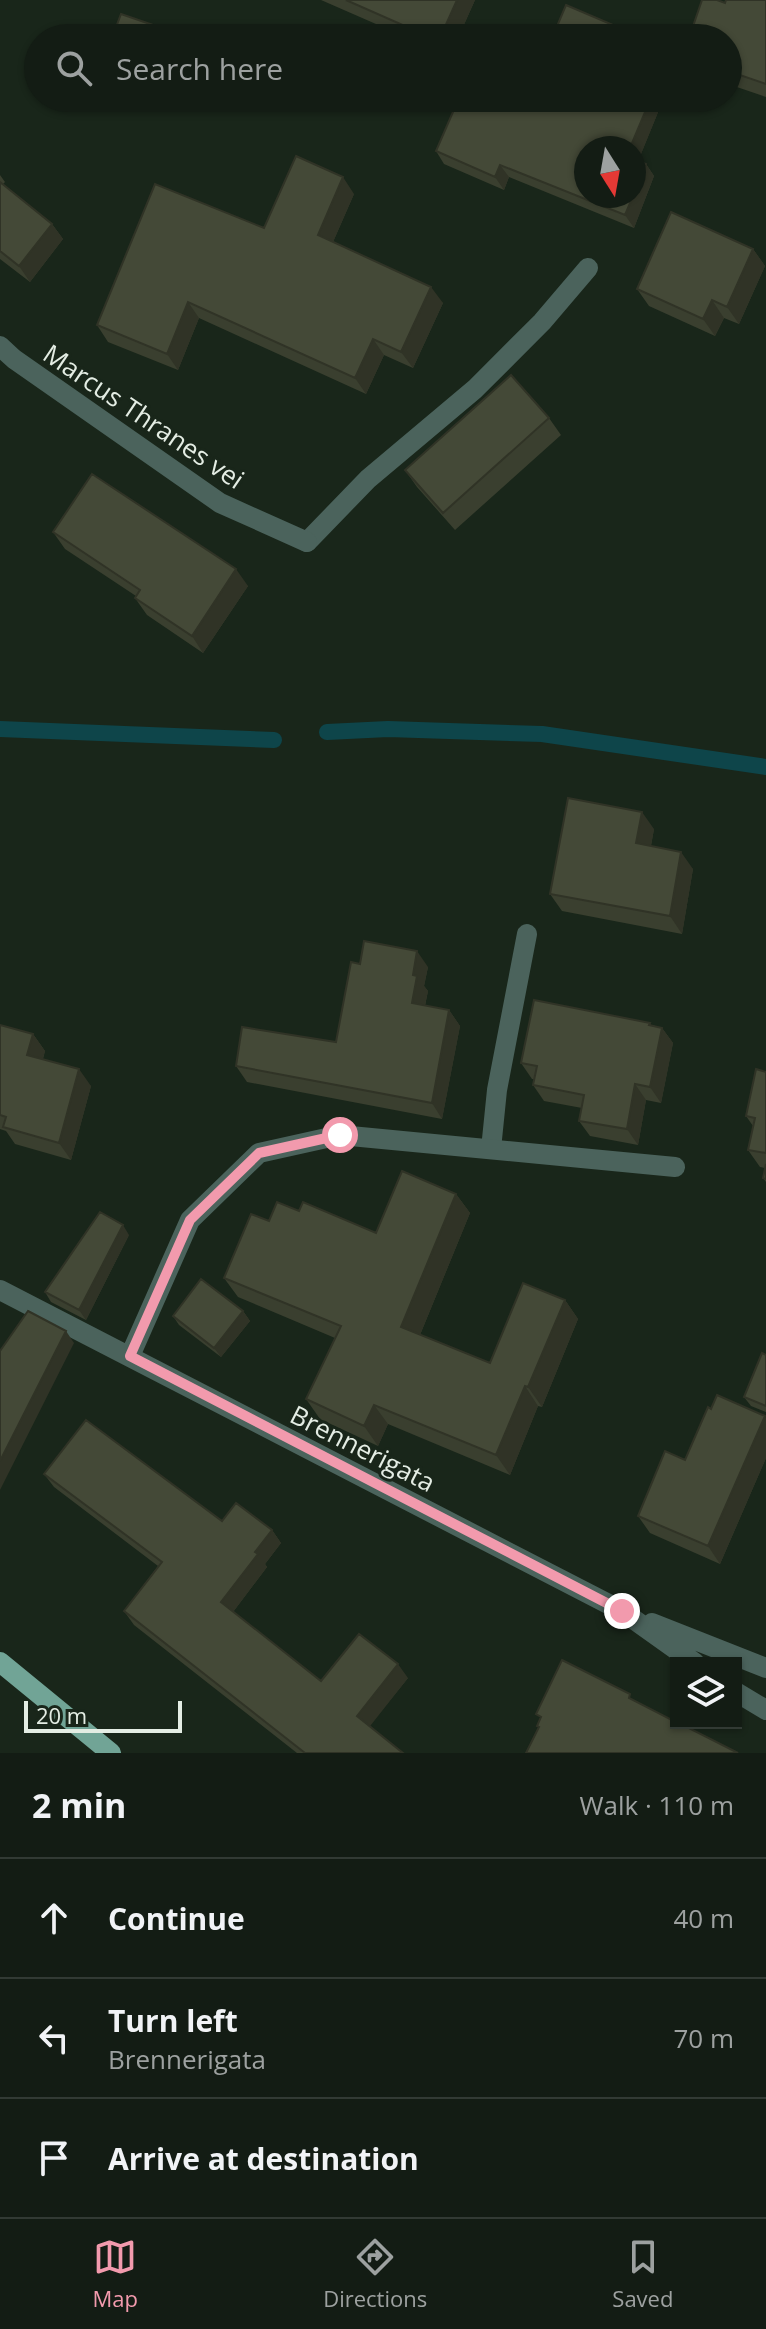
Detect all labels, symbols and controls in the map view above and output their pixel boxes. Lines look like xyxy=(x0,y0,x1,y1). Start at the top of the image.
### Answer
search box xyxy=(24,24,742,112)
icon: search xyxy=(52,46,96,90)
text: Search here xyxy=(116,48,283,89)
north arrow xyxy=(574,136,646,208)
street label: Marcus Thranes vei xyxy=(36,335,252,497)
route start xyxy=(322,1117,358,1153)
street label: Brennerigata xyxy=(284,1396,442,1500)
route end xyxy=(604,1593,640,1629)
map controls xyxy=(670,1657,742,1729)
button: layers xyxy=(670,1657,742,1729)
scale bar xyxy=(24,1697,182,1733)
text: 20 m xyxy=(36,1700,87,1730)
text: 2 min xyxy=(32,1782,126,1828)
text: Walk · 110 m xyxy=(580,1787,734,1823)
icon: ahead xyxy=(32,1896,76,1940)
text: Continue xyxy=(108,1898,245,1939)
text: 40 m xyxy=(673,1900,734,1936)
text: Turn left xyxy=(108,2000,238,2041)
icon: left xyxy=(32,2016,76,2060)
text: 70 m xyxy=(673,2020,734,2056)
text: Brennerigata xyxy=(108,2041,266,2077)
icon: arrive xyxy=(32,2136,76,2180)
text: Arrive at destination xyxy=(108,2138,419,2179)
tab: Map xyxy=(93,2235,138,2313)
tab: Directions xyxy=(323,2235,427,2313)
tab: Saved xyxy=(612,2235,673,2313)

